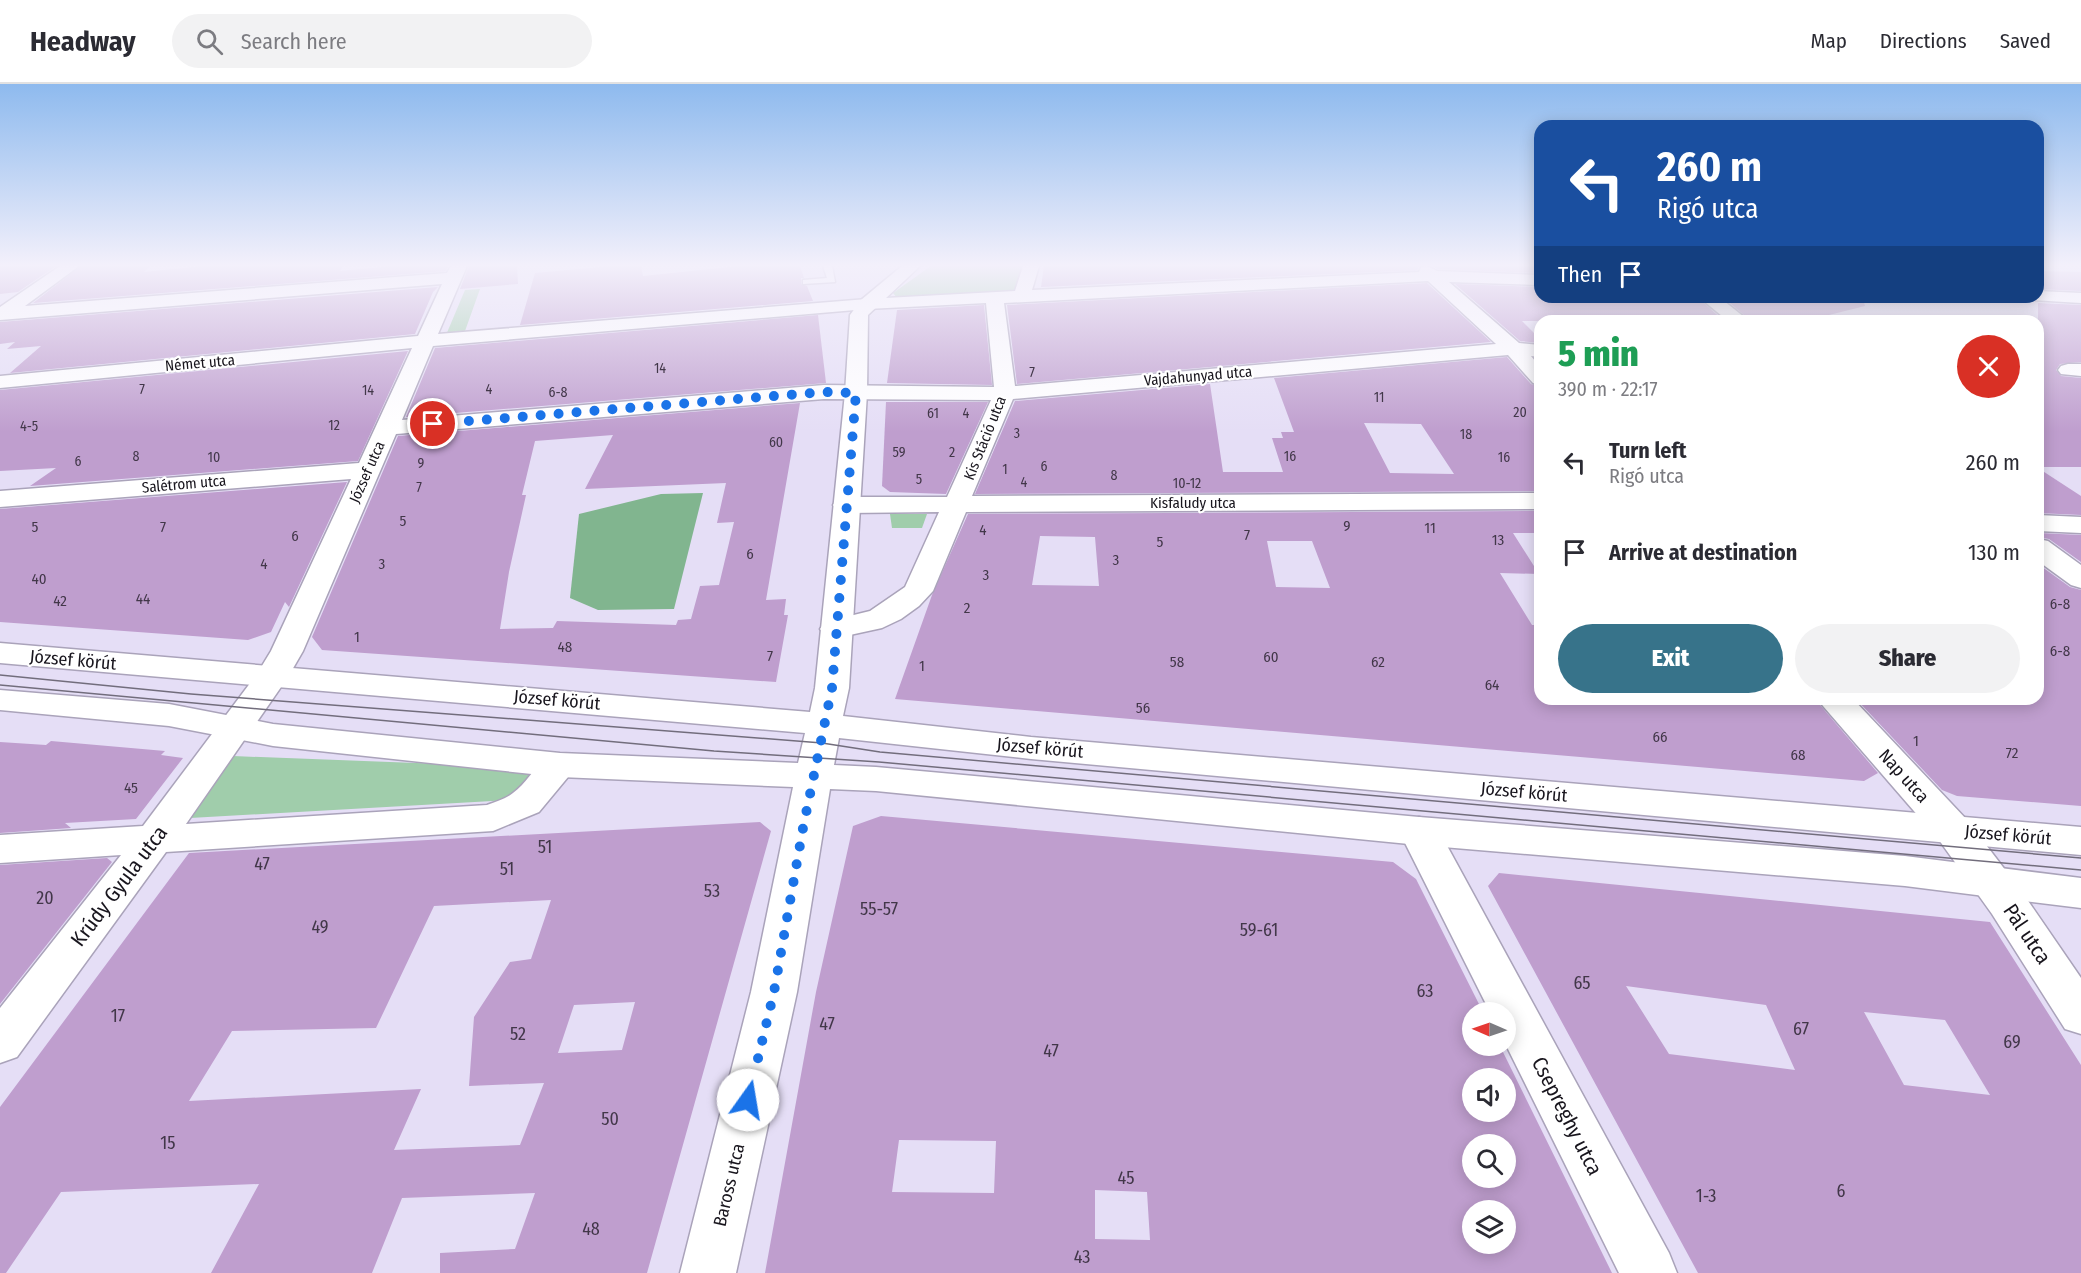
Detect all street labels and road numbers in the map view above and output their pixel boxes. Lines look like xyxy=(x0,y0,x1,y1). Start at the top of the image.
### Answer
street label: Német utca xyxy=(164,351,236,375)
street label: Vajdahunyad utca xyxy=(1143,362,1253,390)
street label: Kis Stáció utca xyxy=(960,393,1010,483)
street label: József utca xyxy=(345,438,389,506)
street label: Salétrom utca xyxy=(141,471,227,497)
street label: Kisfaludy utca xyxy=(1150,494,1236,512)
street label: József körút xyxy=(29,645,117,675)
street label: József körút xyxy=(513,685,601,715)
street label: József körút xyxy=(996,733,1084,763)
street label: Nap utca xyxy=(1874,745,1934,808)
street label: József körút xyxy=(1480,777,1568,807)
street label: Krúdy Gyula utca xyxy=(65,820,173,952)
street label: József körút xyxy=(1964,820,2052,850)
street label: Pál utca xyxy=(1997,899,2057,969)
street label: Csepreghy utca xyxy=(1526,1052,1608,1180)
street label: Baross utca xyxy=(709,1141,749,1229)

